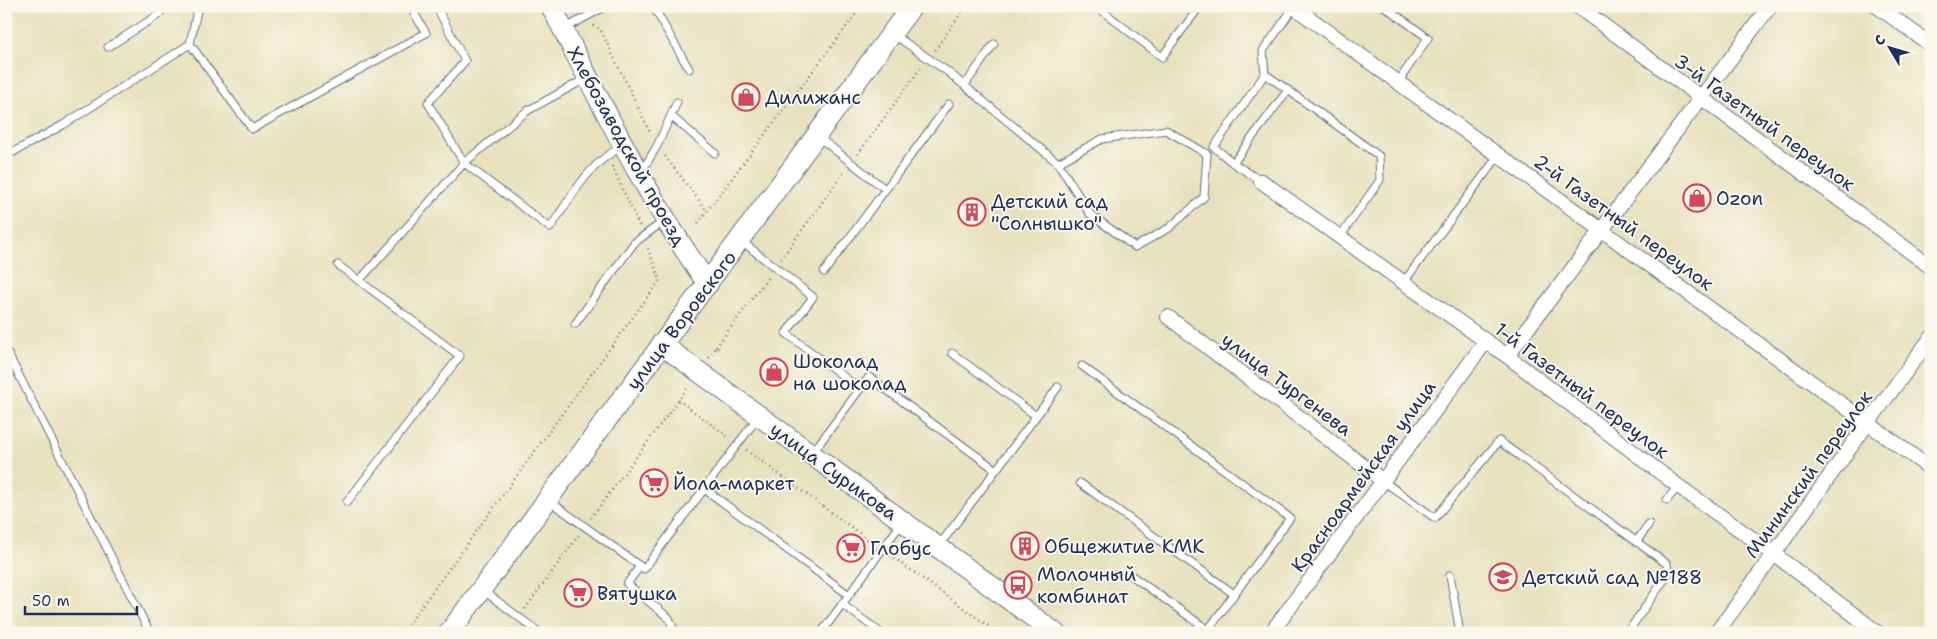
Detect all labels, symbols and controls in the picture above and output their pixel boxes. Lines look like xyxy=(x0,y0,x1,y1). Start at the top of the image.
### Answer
north arrow xyxy=(1864,22,1914,72)
text: С xyxy=(1870,31,1889,49)
street label: Хлебозаводской проезд xyxy=(561,42,692,250)
street label: 3-й Газетный переулок xyxy=(1669,48,1860,196)
shop icon: Дилижанс xyxy=(731,82,761,112)
place label: Дилижанс xyxy=(765,85,861,110)
street label: 2-й Газетный переулок xyxy=(1529,149,1719,296)
shop icon: Ozon xyxy=(1682,183,1712,213)
place label: Ozon xyxy=(1716,186,1763,211)
place label: Детский сад "Солнышко" xyxy=(991,189,1108,236)
building icon: Детский сад "Солнышко" xyxy=(957,197,987,227)
street label: улица Воровского xyxy=(621,246,742,395)
street label: 1-й Газетный переулок xyxy=(1490,317,1674,464)
street label: улица Тургенева xyxy=(1216,327,1357,442)
place label: Шоколад на шоколад xyxy=(793,349,906,396)
shop icon: Шоколад на шоколад xyxy=(759,357,789,387)
street label: Красноармейская улица xyxy=(1285,375,1442,577)
street label: Мининский переулок xyxy=(1739,385,1878,563)
street label: улица Сурикова xyxy=(765,417,903,526)
supermarket icon: Йола-маркет xyxy=(639,468,669,498)
place label: Йола-маркет xyxy=(673,471,795,496)
building icon: Общежитие КМК xyxy=(1010,531,1040,561)
supermarket icon: Глобус xyxy=(836,533,866,563)
place label: Общежитие КМК xyxy=(1044,534,1205,559)
place label: Глобус xyxy=(870,536,931,561)
place label: Молочный комбинат xyxy=(1037,562,1136,609)
school or university icon: Детский сад №188 xyxy=(1488,562,1518,592)
place label: Детский сад №188 xyxy=(1522,565,1702,590)
bus stop icon: Молочный комбинат xyxy=(1003,570,1033,600)
supermarket icon: Вятушка xyxy=(563,578,593,608)
place label: Вятушка xyxy=(597,581,677,606)
scale bar xyxy=(25,584,138,616)
text: 50 m xyxy=(32,591,70,611)

